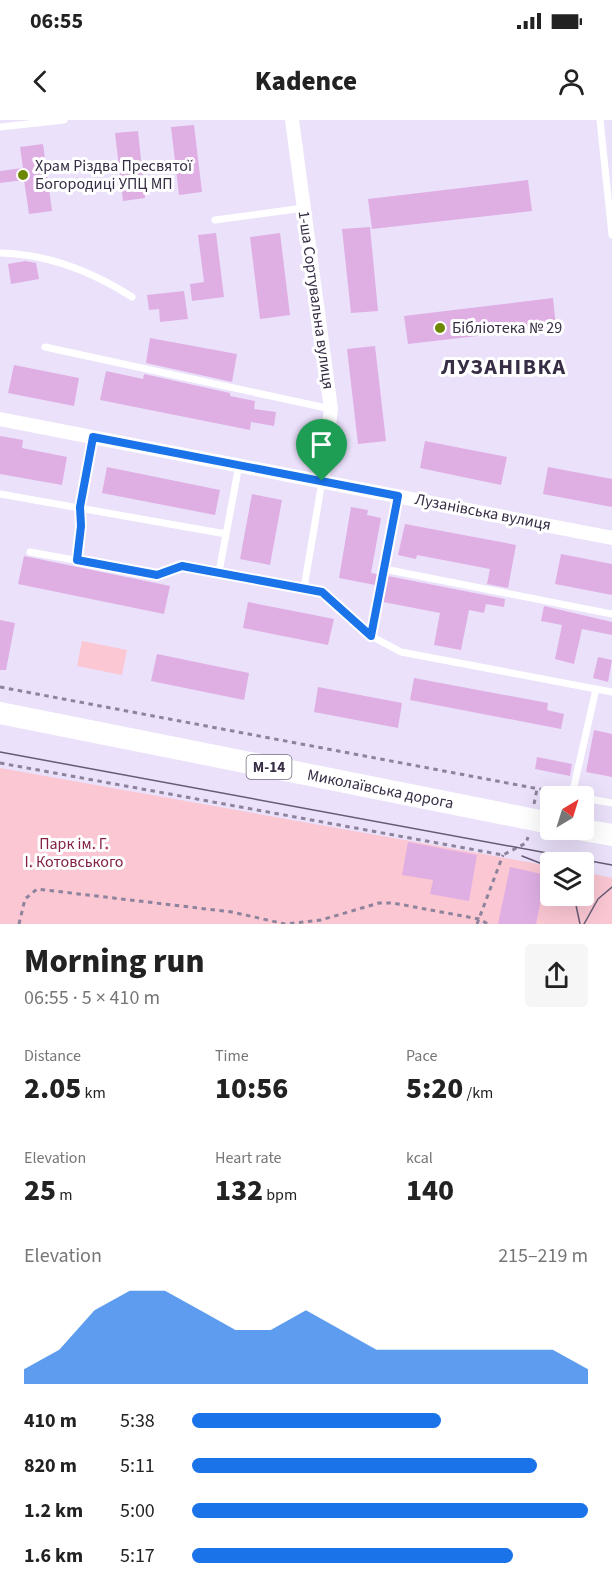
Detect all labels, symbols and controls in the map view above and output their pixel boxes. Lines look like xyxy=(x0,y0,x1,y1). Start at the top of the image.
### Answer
text: 06:55 xyxy=(30,5,83,37)
text: Kadence xyxy=(255,62,357,101)
icon: back xyxy=(24,65,57,98)
icon: person xyxy=(555,65,588,98)
place label: Храм Різдва Пресвятої Богородиці УПЦ МП xyxy=(35,155,193,195)
marker: Храм Різдва Пресвятої Богородиці УПЦ МП xyxy=(16,168,30,182)
street label: 1-ша Сортувальна вулиця xyxy=(293,209,339,391)
place label: Бібліотека № 29 xyxy=(452,317,562,339)
marker: Бібліотека № 29 xyxy=(433,321,447,335)
district label: ЛУЗАНІВКА xyxy=(440,351,567,383)
pin xyxy=(296,419,347,481)
icon: arrive xyxy=(305,428,338,461)
street label: Лузанівська вулиця xyxy=(413,488,553,536)
road number: М-14 xyxy=(246,755,292,779)
street label: Миколаївська дорога xyxy=(305,764,456,814)
north arrow xyxy=(540,786,594,840)
map controls xyxy=(540,786,594,906)
park label: Парк ім. Г. І. Котовського xyxy=(25,833,123,873)
button: layers xyxy=(540,852,594,906)
text: Morning run xyxy=(24,938,204,985)
button: share xyxy=(525,944,588,1007)
text: 06:55 · 5 × 410 m xyxy=(24,984,160,1012)
text: Distance xyxy=(24,1045,81,1067)
text: Time xyxy=(215,1045,249,1067)
text: Pace xyxy=(406,1045,437,1067)
text: 2.05 xyxy=(24,1067,81,1110)
text: 10:56 xyxy=(215,1067,288,1110)
text: 5:20 xyxy=(406,1067,463,1110)
text: km xyxy=(81,1082,106,1104)
text: /km xyxy=(463,1082,493,1104)
text: Elevation xyxy=(24,1147,86,1169)
text: Heart rate xyxy=(215,1147,282,1169)
text: kcal xyxy=(406,1147,433,1169)
text: 25 xyxy=(24,1169,56,1212)
text: 132 xyxy=(215,1169,263,1212)
text: 140 xyxy=(406,1169,454,1212)
text: m xyxy=(56,1184,73,1206)
text: bpm xyxy=(263,1184,297,1206)
text: Elevation xyxy=(24,1242,102,1270)
text: 215–219 m xyxy=(498,1242,588,1270)
text: 410 m xyxy=(24,1407,77,1435)
text: 5:38 xyxy=(120,1407,155,1435)
text: 820 m xyxy=(24,1452,77,1480)
text: 5:11 xyxy=(120,1452,155,1480)
text: 1.2 km xyxy=(24,1497,83,1525)
text: 5:00 xyxy=(120,1497,155,1525)
text: 1.6 km xyxy=(24,1542,83,1570)
text: 5:17 xyxy=(120,1542,155,1570)

